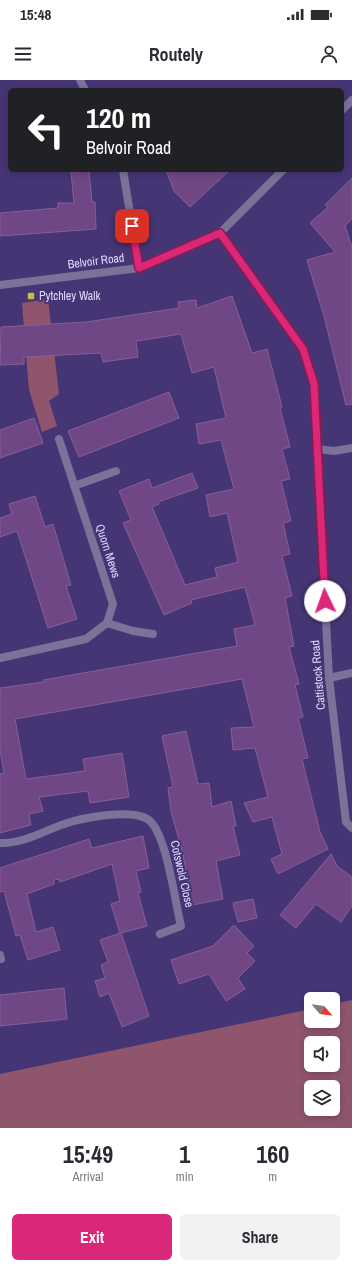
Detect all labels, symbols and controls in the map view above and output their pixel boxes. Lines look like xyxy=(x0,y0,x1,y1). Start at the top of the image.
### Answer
text: 15:48 xyxy=(20,4,51,25)
text: Routely xyxy=(149,42,203,67)
icon: menu xyxy=(12,43,34,65)
icon: person xyxy=(318,43,340,65)
text: 120 m xyxy=(86,99,151,137)
icon: left xyxy=(20,104,72,156)
text: Belvoir Road xyxy=(86,135,171,160)
pin xyxy=(115,209,149,243)
icon: arrive xyxy=(121,215,143,237)
street label: Belvoir Road xyxy=(67,250,125,272)
place label: Pytchley Walk xyxy=(39,288,101,304)
marker: Pytchley Walk xyxy=(26,291,36,301)
street label: Quorn Mews xyxy=(92,522,124,580)
position arrow xyxy=(304,580,346,622)
street label: Cattistock Road xyxy=(307,639,329,711)
street label: Cotswold Close xyxy=(167,839,197,909)
north arrow xyxy=(304,992,340,1028)
map controls xyxy=(304,992,340,1116)
button: sound xyxy=(304,1036,340,1072)
button: layers xyxy=(304,1080,340,1116)
text: 15:49 xyxy=(63,1138,113,1170)
text: 1 xyxy=(179,1138,190,1170)
text: 160 xyxy=(256,1138,289,1170)
text: Arrival xyxy=(73,1168,103,1185)
text: min xyxy=(176,1168,194,1185)
text: m xyxy=(268,1168,277,1185)
button: Exit xyxy=(12,1214,172,1260)
button: Share xyxy=(180,1214,340,1260)

